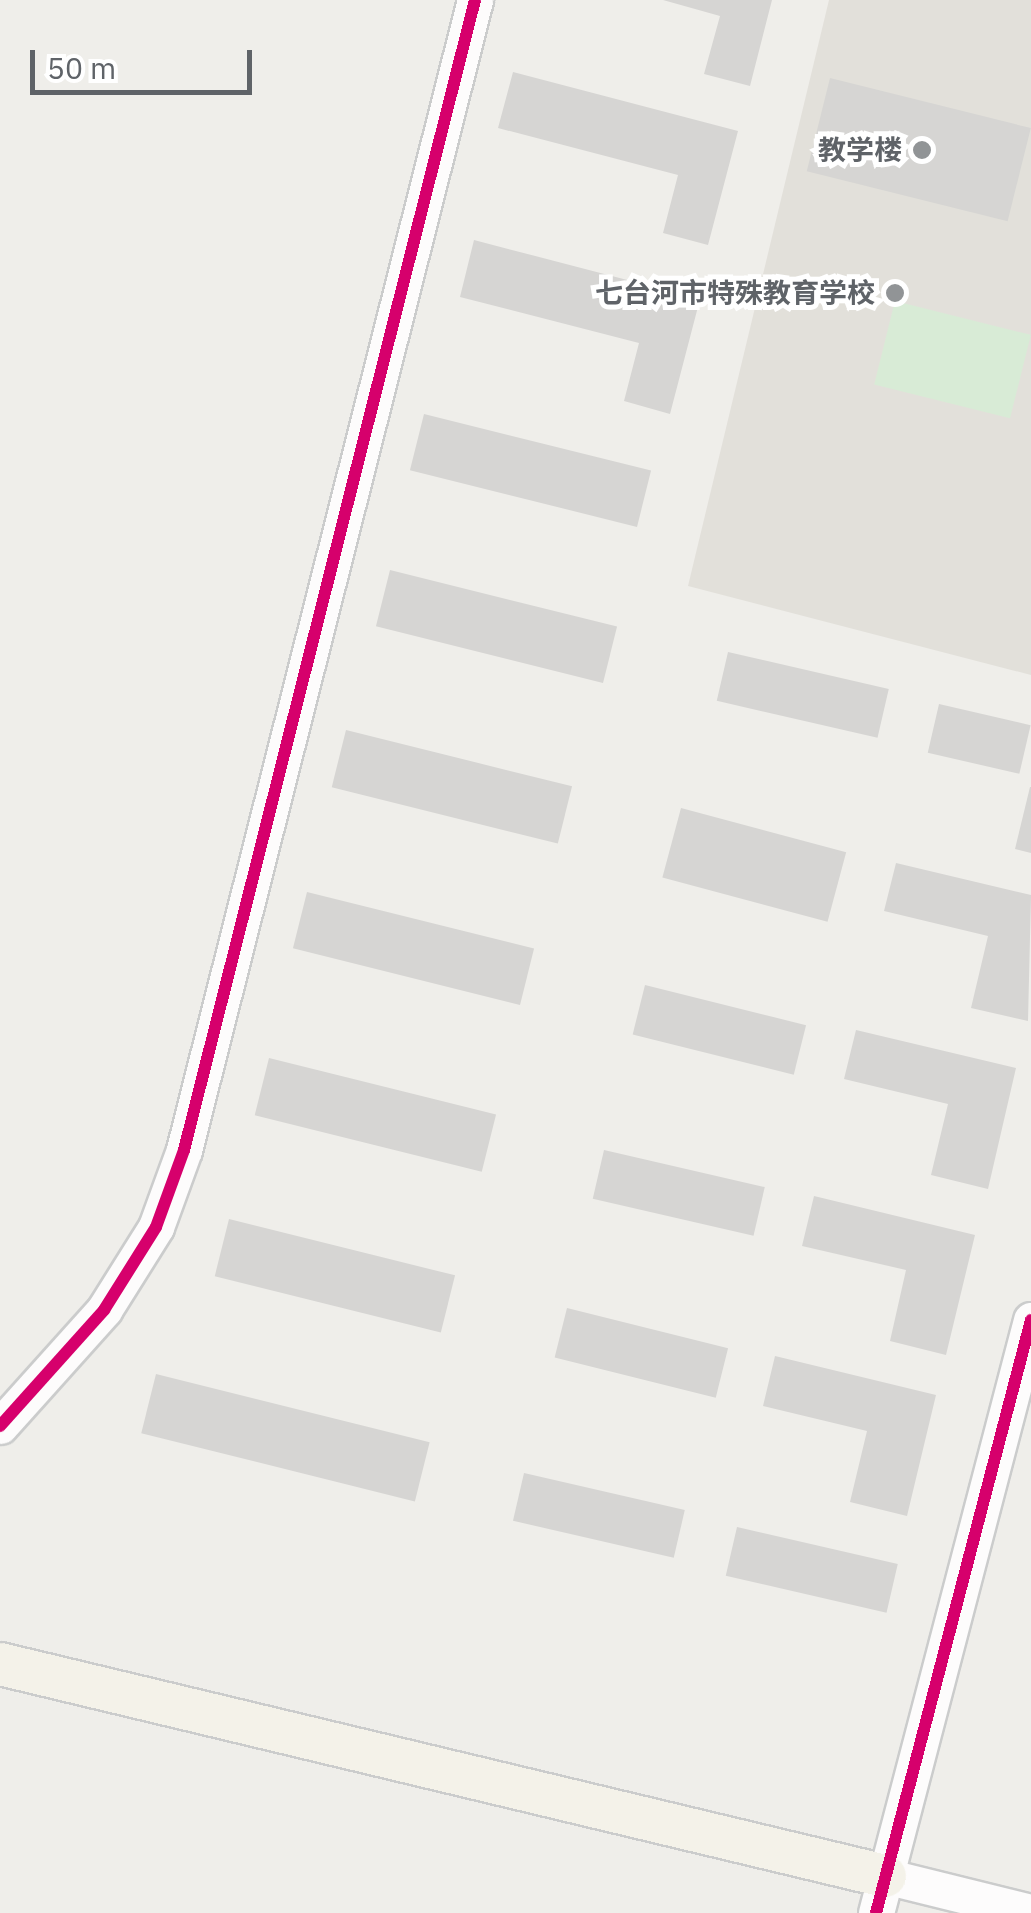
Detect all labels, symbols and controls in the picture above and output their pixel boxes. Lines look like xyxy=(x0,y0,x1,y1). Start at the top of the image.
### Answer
scale bar xyxy=(35,30,258,92)
text: 50 m xyxy=(47,48,116,87)
place label: 教学楼 xyxy=(818,133,902,167)
marker: 教学楼 xyxy=(911,139,933,161)
place label: 七台河市特殊教育学校 xyxy=(595,276,875,310)
marker: 七台河市特殊教育学校 xyxy=(884,282,906,304)

